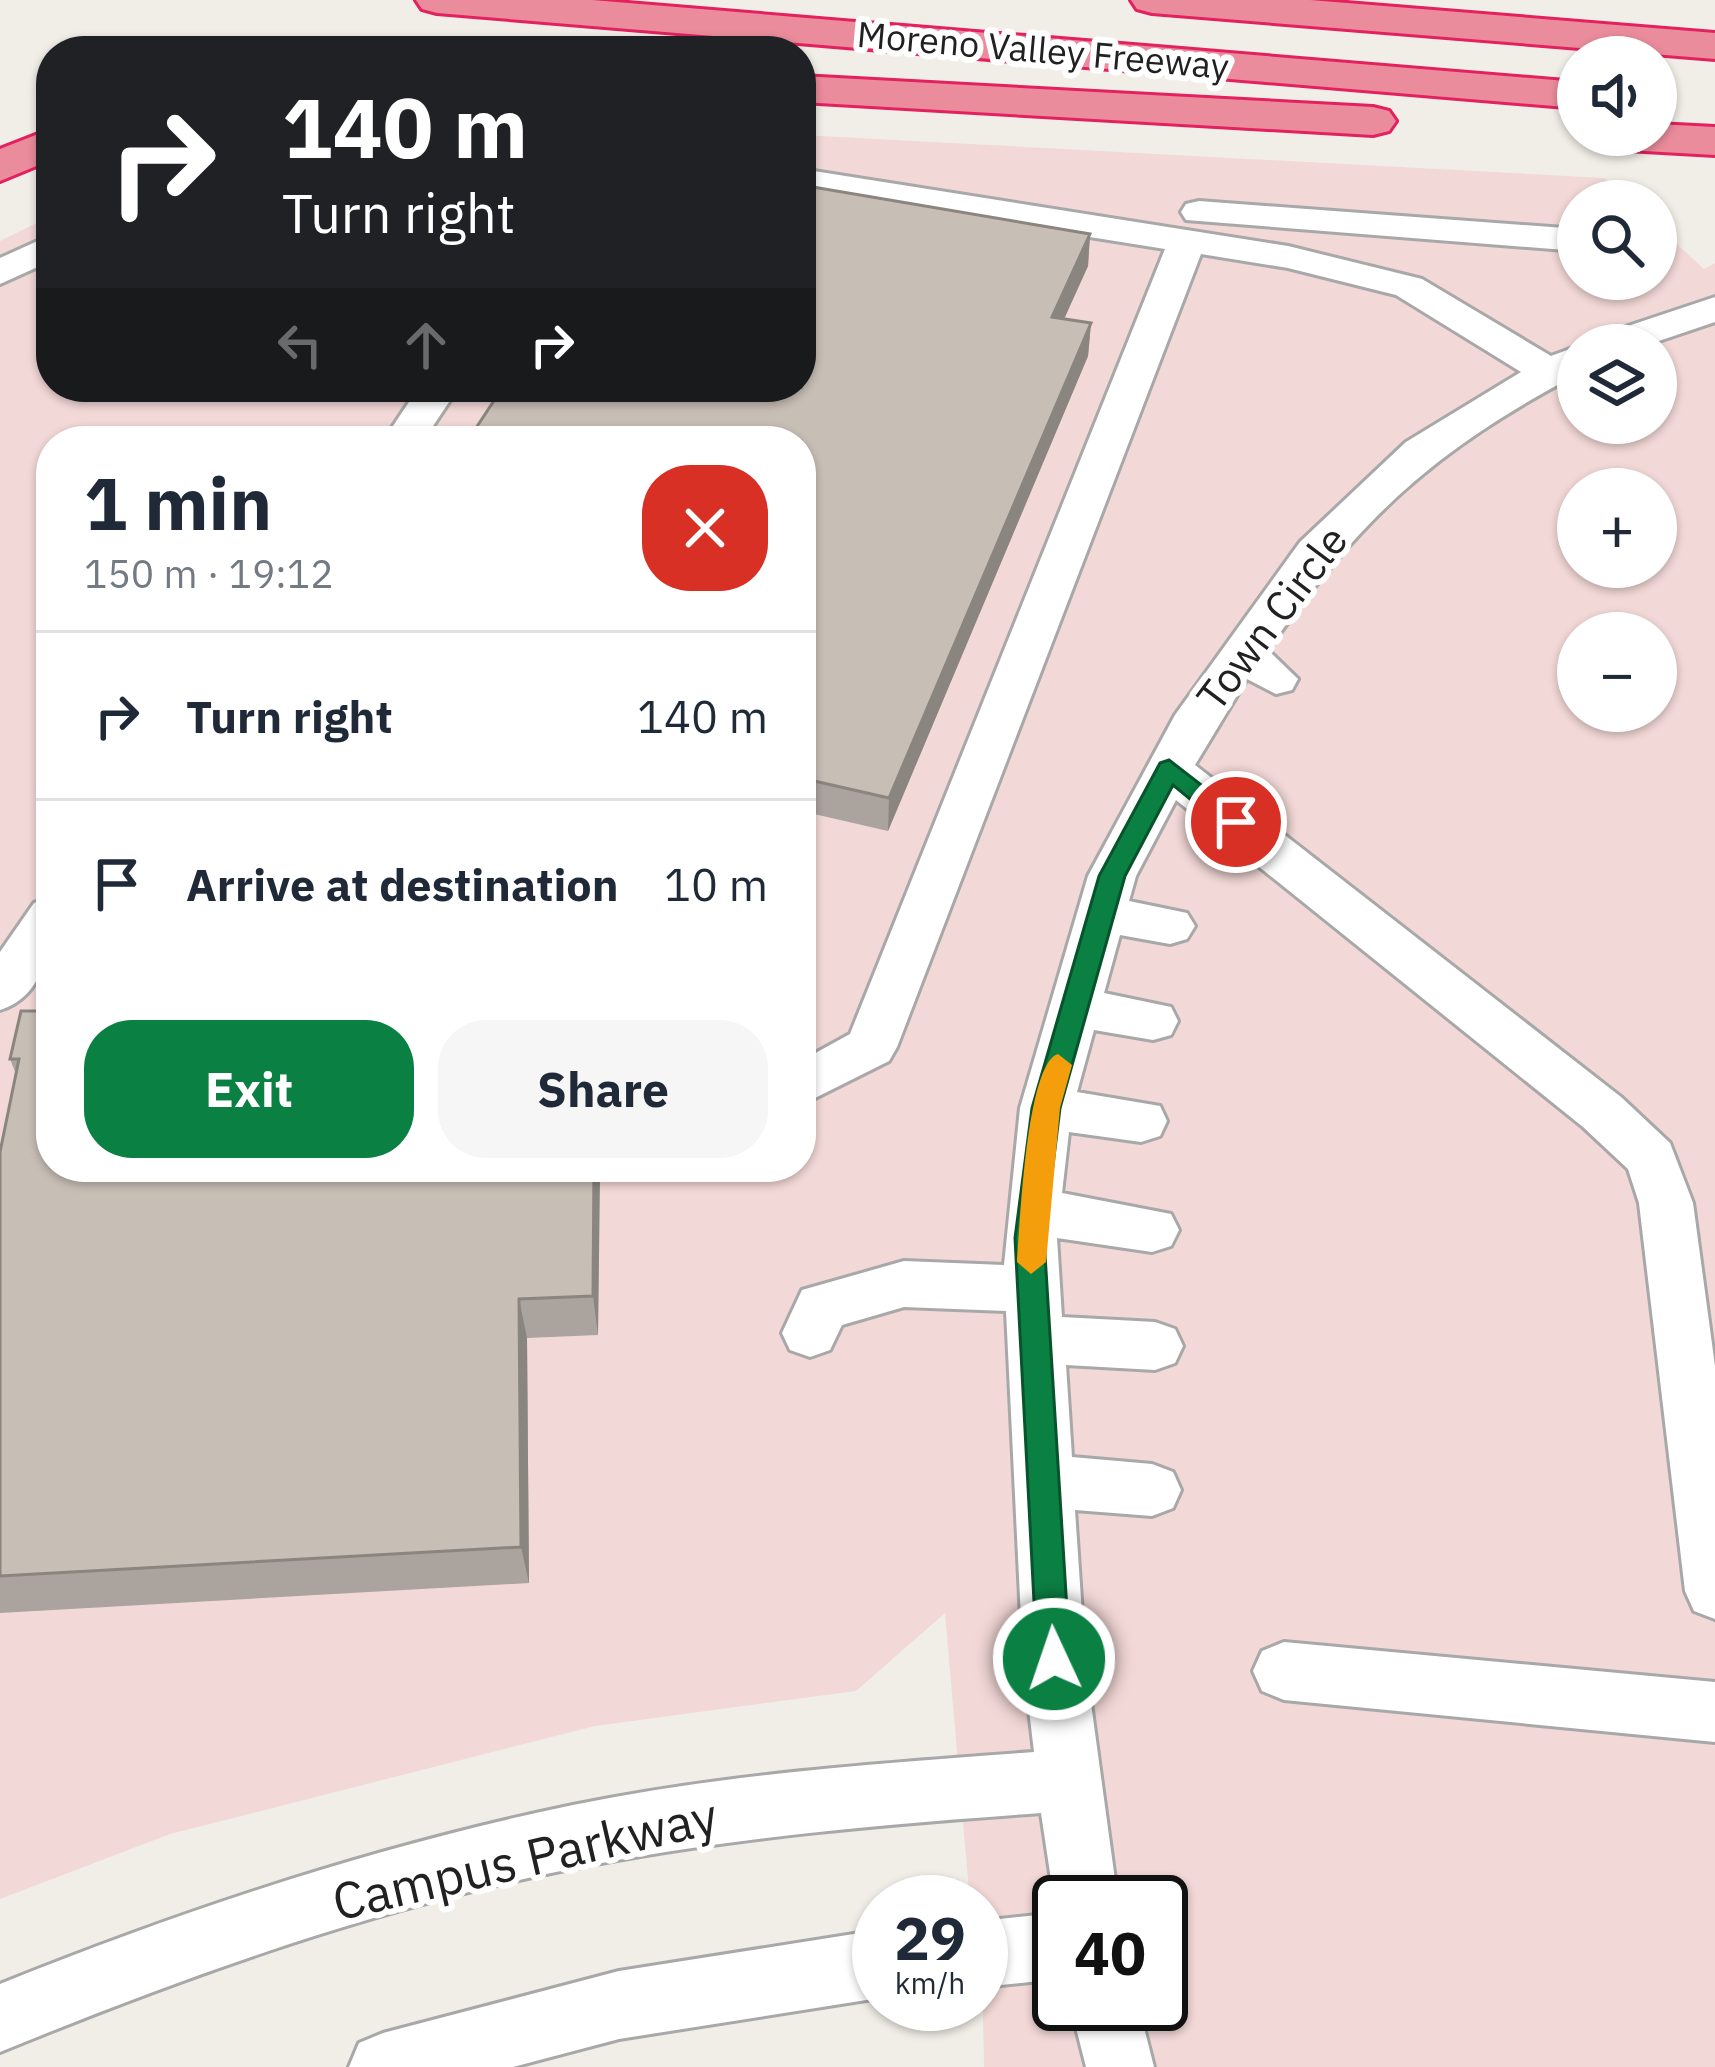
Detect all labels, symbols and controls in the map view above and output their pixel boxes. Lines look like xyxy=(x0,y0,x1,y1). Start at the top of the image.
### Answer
street label: Moreno Valley Freeway xyxy=(855,10,1231,89)
map controls xyxy=(1557,36,1677,732)
button: sound xyxy=(1557,36,1677,156)
text: 140 m xyxy=(282,72,528,181)
icon: right xyxy=(84,84,240,240)
text: Turn right xyxy=(282,178,516,248)
button: search xyxy=(1557,180,1677,300)
icon: left xyxy=(267,312,333,378)
icon: ahead xyxy=(393,312,459,378)
icon: right xyxy=(519,312,585,378)
button: layers xyxy=(1557,324,1677,444)
text: 1 min xyxy=(84,456,272,550)
button: close xyxy=(642,465,768,591)
button: + xyxy=(1557,468,1677,588)
street label: Town Circle xyxy=(1184,514,1359,721)
text: 150 m · 19:12 xyxy=(84,548,334,599)
button: − xyxy=(1557,612,1677,732)
icon: right xyxy=(84,683,150,749)
text: Turn right xyxy=(186,687,393,745)
text: 140 m xyxy=(637,687,768,745)
pin xyxy=(1185,771,1287,873)
icon: arrive xyxy=(1203,789,1269,855)
icon: arrive xyxy=(84,851,150,917)
text: Arrive at destination xyxy=(186,855,619,913)
text: 10 m xyxy=(664,855,768,913)
button: Exit xyxy=(84,1020,414,1158)
button: Share xyxy=(438,1020,768,1158)
position arrow xyxy=(991,1596,1117,1722)
street label: Campus Parkway xyxy=(326,1782,724,1934)
speed limit sign: 40 xyxy=(1032,1875,1188,2031)
text: 29 xyxy=(894,1898,966,1977)
text: km/h xyxy=(895,1963,965,2002)

